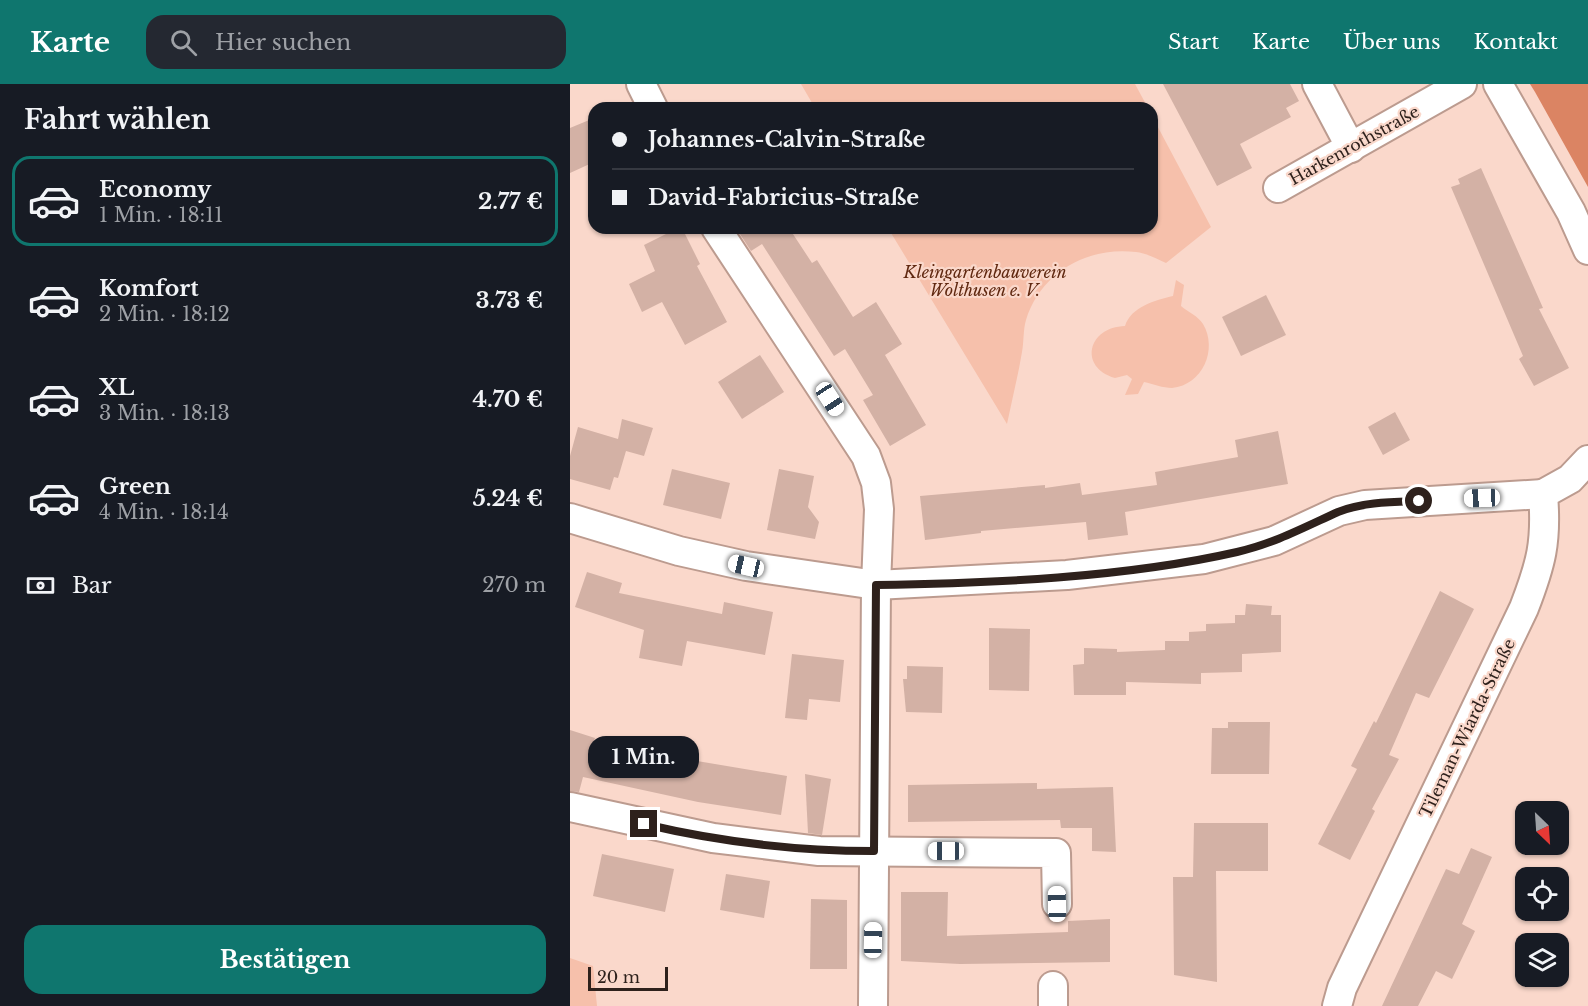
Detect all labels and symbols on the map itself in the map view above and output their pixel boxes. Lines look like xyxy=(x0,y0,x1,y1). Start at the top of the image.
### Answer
street label: Harkenrothstraße xyxy=(1285,101,1423,189)
park label: Kleingartenbauverein Wolthusen e. V. xyxy=(902,262,1067,300)
car xyxy=(813,379,847,419)
route start xyxy=(1405,487,1432,514)
car xyxy=(1464,488,1500,508)
car xyxy=(726,553,766,579)
street label: Tileman-Wiarda-Straße xyxy=(1415,635,1519,821)
callout: 1 Min. xyxy=(589,737,700,779)
north arrow xyxy=(1515,801,1569,855)
route end xyxy=(630,810,657,837)
car xyxy=(928,842,964,860)
car xyxy=(1048,886,1066,922)
car xyxy=(864,922,882,958)
scale bar xyxy=(588,964,668,992)

